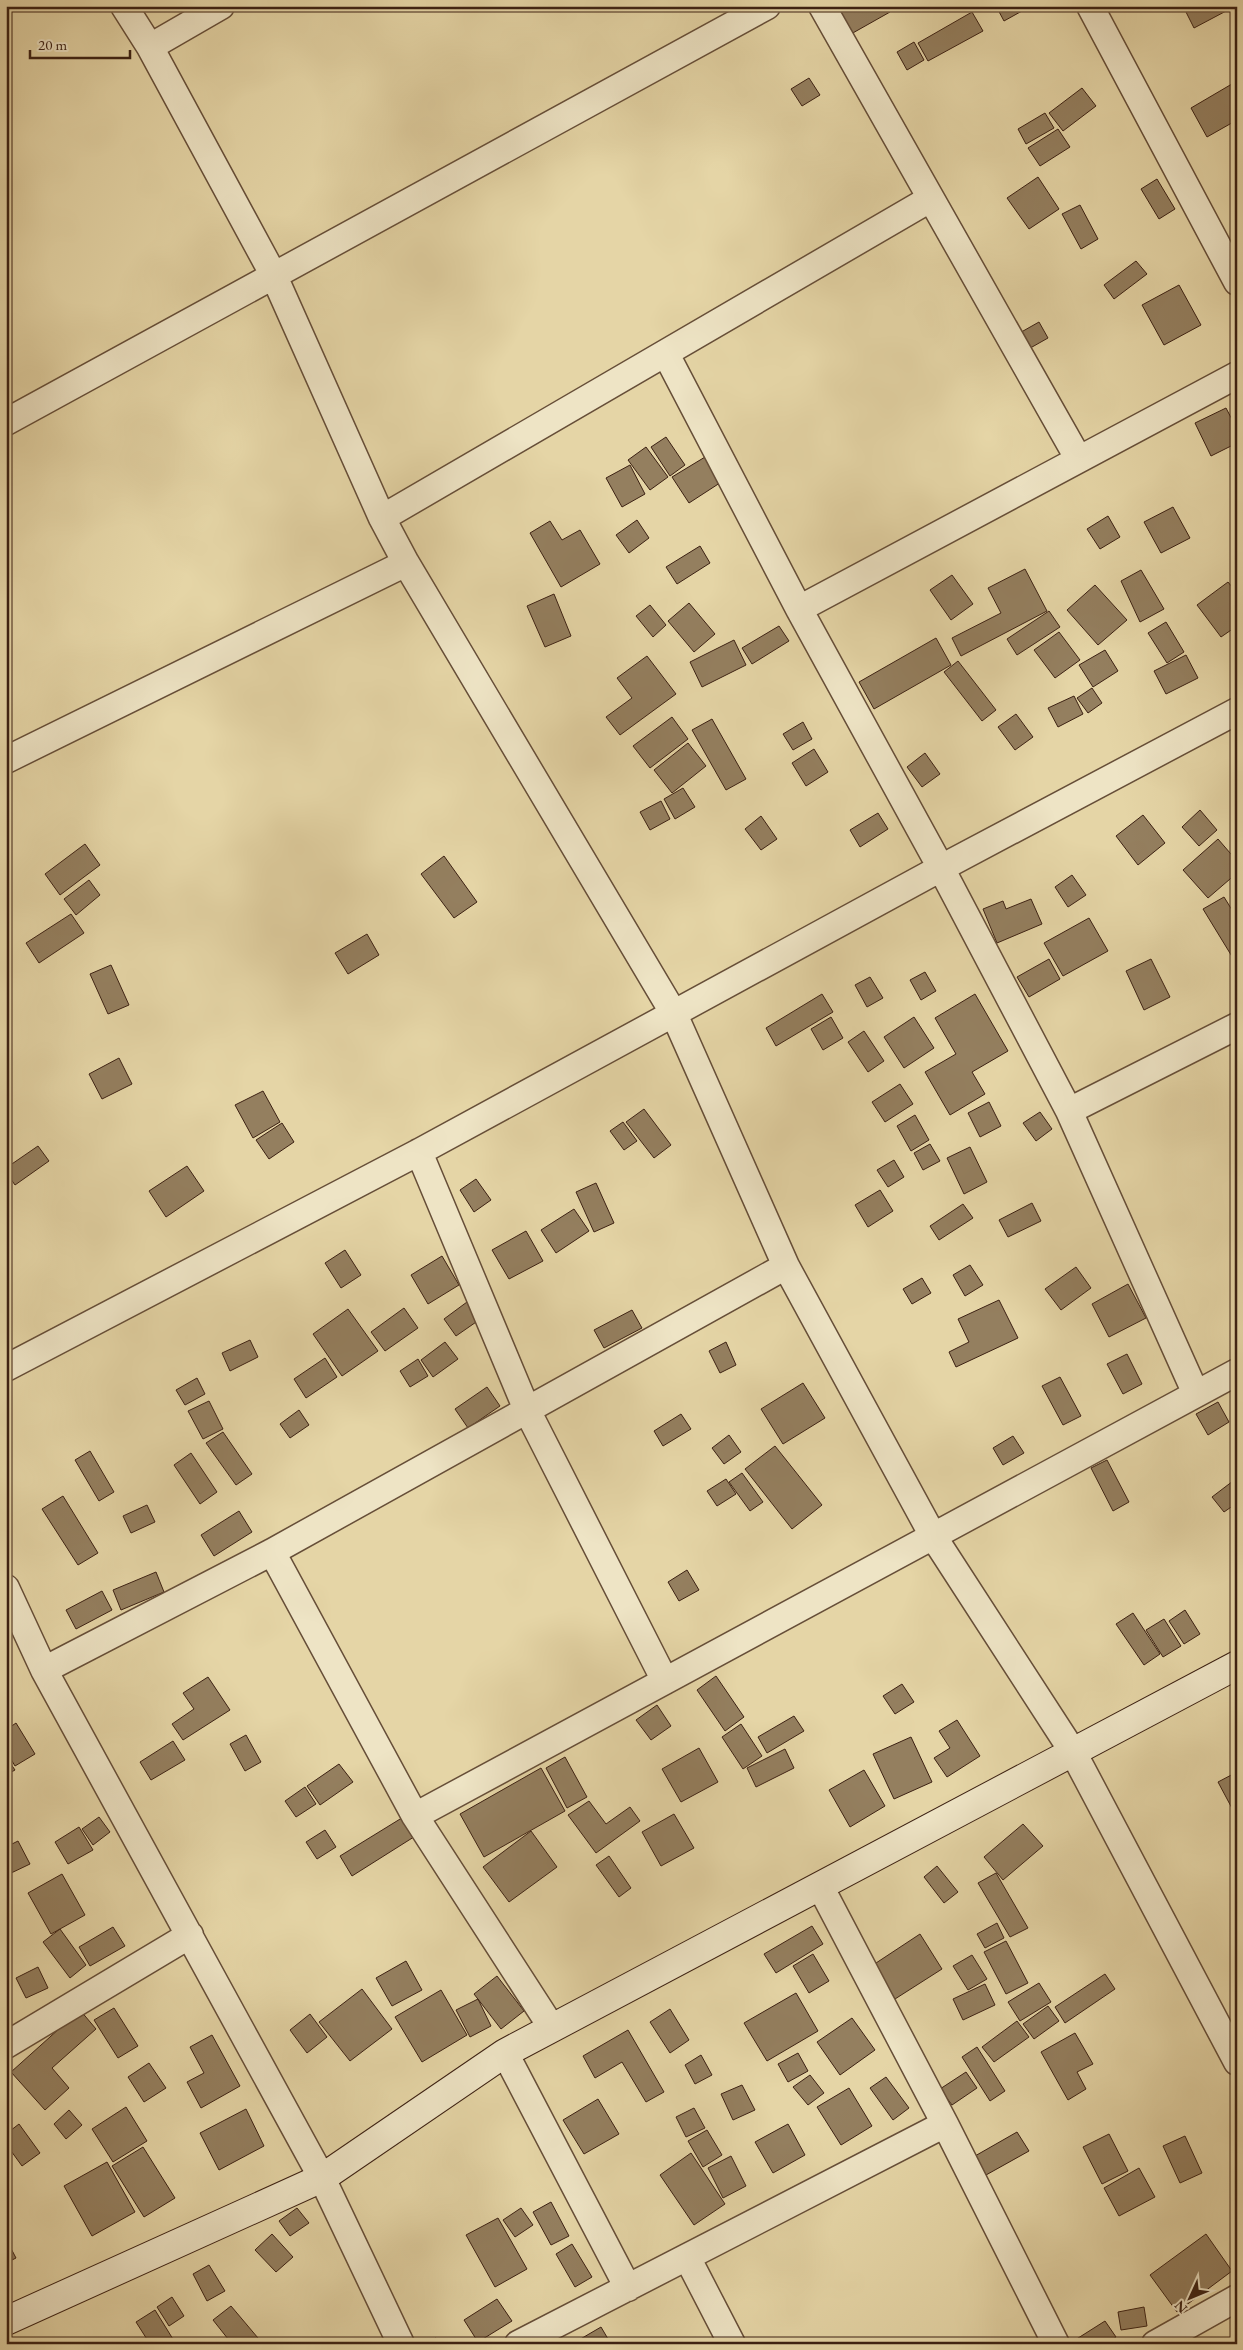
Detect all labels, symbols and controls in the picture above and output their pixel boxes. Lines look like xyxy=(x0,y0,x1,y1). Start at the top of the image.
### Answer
scale bar xyxy=(30,28,130,60)
text: 20 m xyxy=(38,35,67,54)
north arrow xyxy=(1166,2272,1216,2322)
text: N xyxy=(1170,2296,1191,2317)

